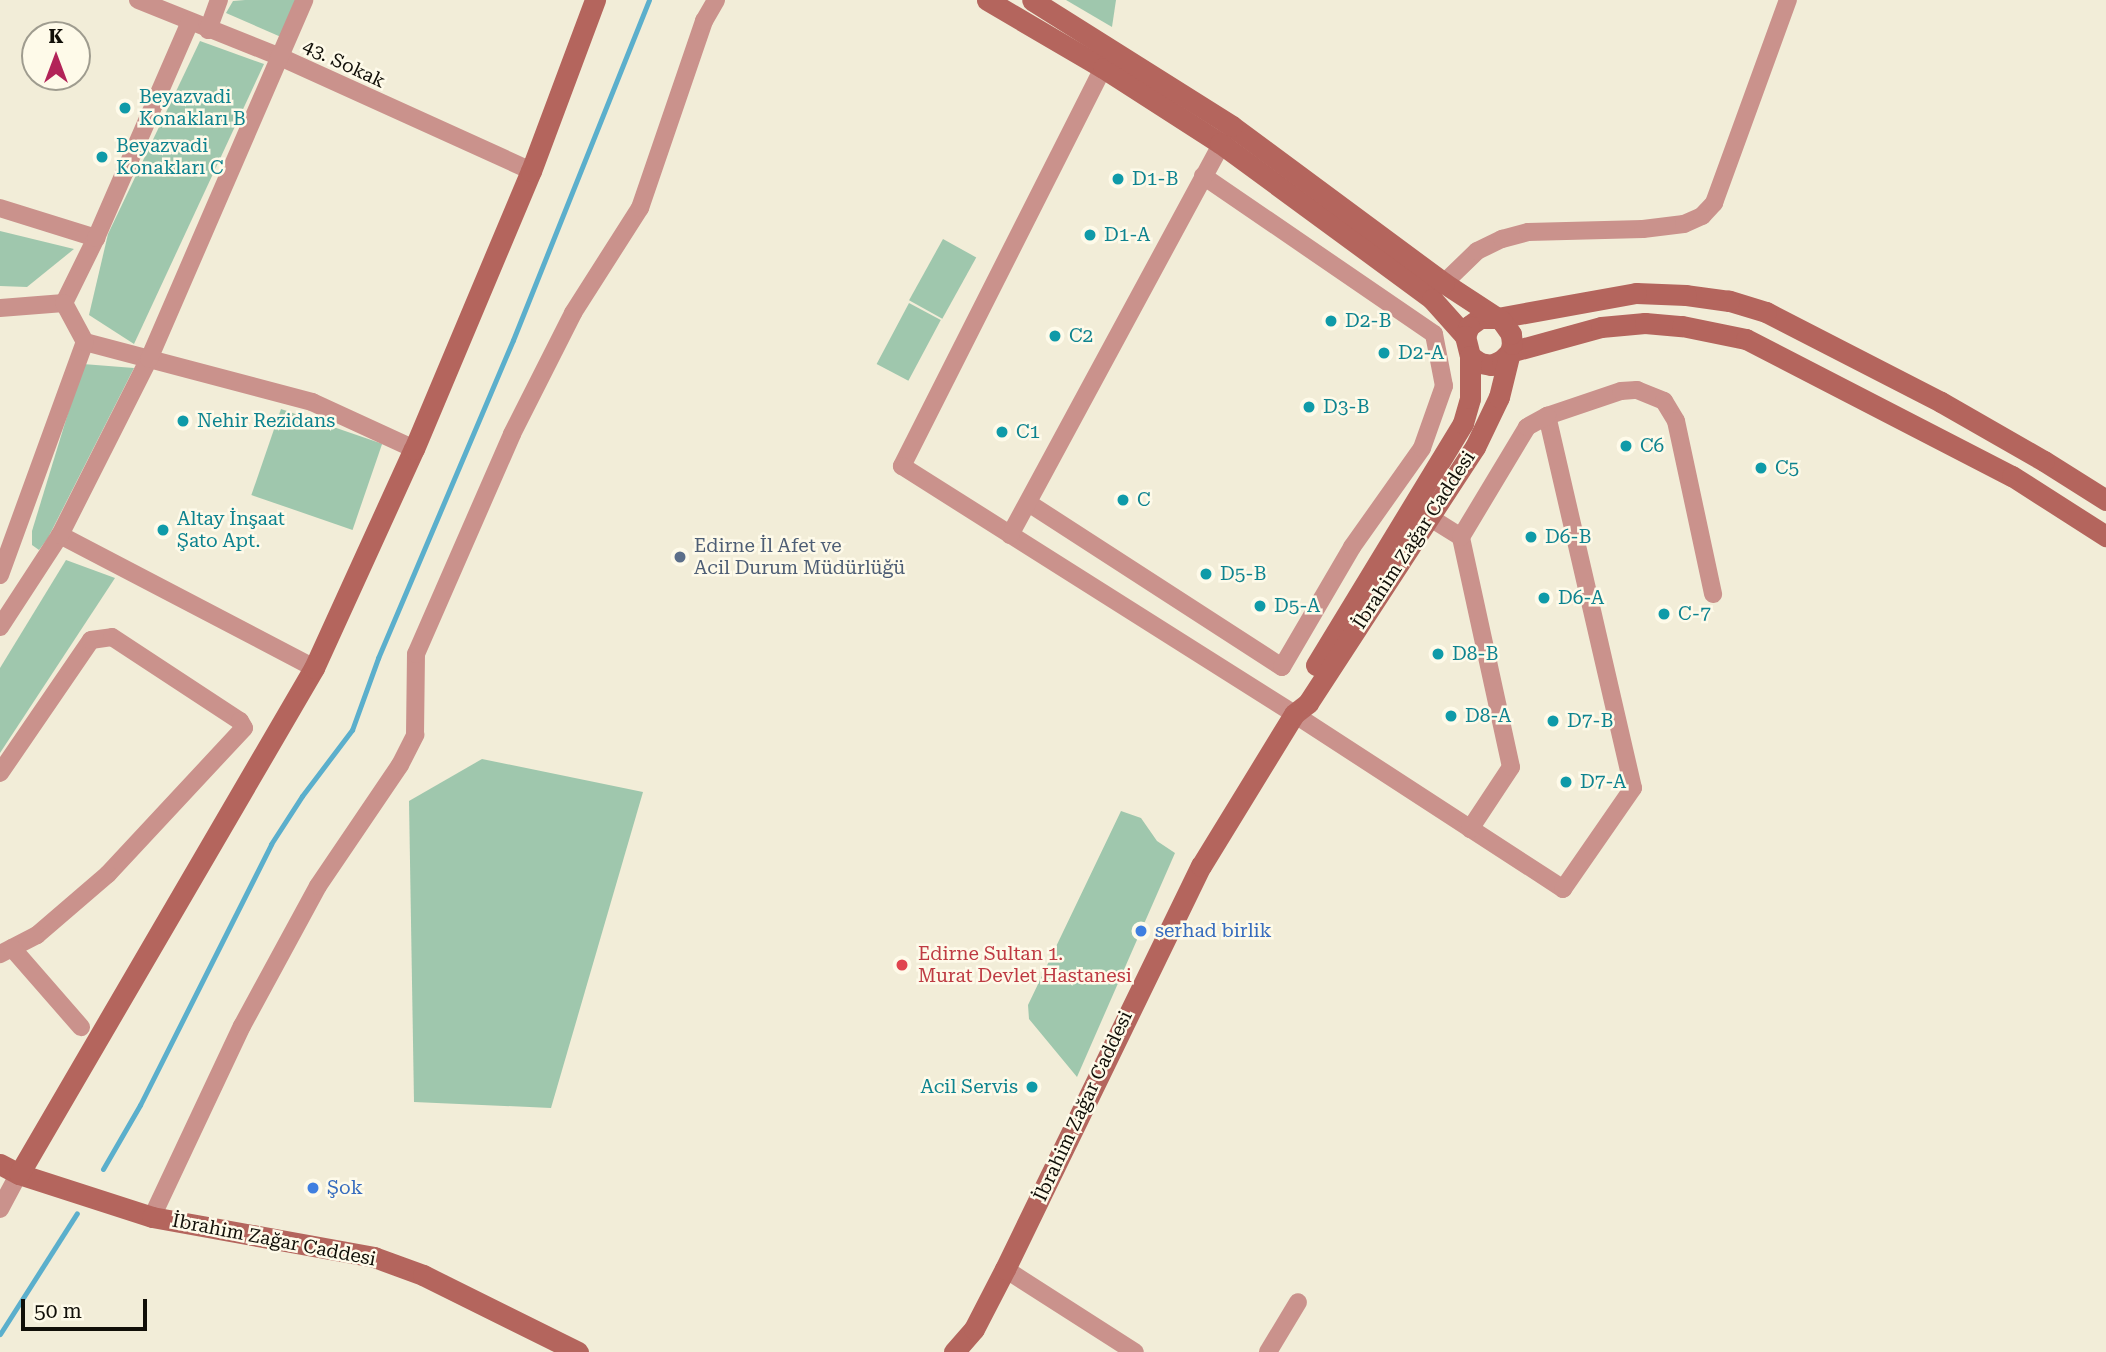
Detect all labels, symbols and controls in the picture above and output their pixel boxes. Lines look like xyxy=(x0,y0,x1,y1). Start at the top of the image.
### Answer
north arrow xyxy=(21,21,91,91)
text: K xyxy=(49,25,63,48)
street label: 43. Sokak xyxy=(299,35,389,93)
place label: Beyazvadi Konakları B xyxy=(139,86,246,130)
marker: Beyazvadi Konakları B xyxy=(117,100,133,116)
place label: Beyazvadi Konakları C xyxy=(116,135,224,179)
marker: Beyazvadi Konakları C xyxy=(94,149,110,165)
place label: D1-B xyxy=(1132,168,1178,190)
marker: D1-B xyxy=(1110,171,1126,187)
place label: D1-A xyxy=(1104,224,1150,246)
marker: D1-A xyxy=(1082,227,1098,243)
place label: D2-B xyxy=(1345,310,1391,332)
marker: D2-B xyxy=(1323,313,1339,329)
place label: C2 xyxy=(1069,325,1093,347)
marker: C2 xyxy=(1047,328,1063,344)
place label: D2-A xyxy=(1398,342,1444,364)
marker: D2-A xyxy=(1376,345,1392,361)
place label: D3-B xyxy=(1323,396,1369,418)
marker: D3-B xyxy=(1301,399,1317,415)
place label: Nehir Rezidans xyxy=(197,410,335,432)
marker: Nehir Rezidans xyxy=(175,413,191,429)
place label: C1 xyxy=(1016,421,1040,443)
marker: C1 xyxy=(994,424,1010,440)
place label: C6 xyxy=(1640,435,1664,457)
marker: C6 xyxy=(1618,438,1634,454)
street label: İbrahim Zağar Caddesi xyxy=(1348,447,1480,633)
place label: C5 xyxy=(1775,457,1799,479)
marker: C5 xyxy=(1753,460,1769,476)
place label: C xyxy=(1137,489,1151,511)
marker: C xyxy=(1115,492,1131,508)
place label: Altay İnşaat Şato Apt. xyxy=(177,508,285,552)
marker: Altay İnşaat Şato Apt. xyxy=(155,522,171,538)
place label: D6-B xyxy=(1545,526,1591,548)
marker: D6-B xyxy=(1523,529,1539,545)
place label: Edirne İl Afet ve Acil Durum Müdürlüğü xyxy=(694,535,905,579)
marker: Edirne İl Afet ve Acil Durum Müdürlüğü xyxy=(672,549,688,565)
place label: D5-B xyxy=(1220,563,1266,585)
marker: D5-B xyxy=(1198,566,1214,582)
place label: D6-A xyxy=(1558,587,1604,609)
marker: D6-A xyxy=(1536,590,1552,606)
place label: D5-A xyxy=(1274,595,1320,617)
marker: D5-A xyxy=(1252,598,1268,614)
place label: C-7 xyxy=(1678,603,1711,625)
marker: C-7 xyxy=(1656,606,1672,622)
place label: D8-B xyxy=(1452,643,1498,665)
marker: D8-B xyxy=(1430,646,1446,662)
place label: D8-A xyxy=(1465,705,1511,727)
marker: D8-A xyxy=(1443,708,1459,724)
place label: D7-B xyxy=(1567,710,1613,732)
marker: D7-B xyxy=(1545,713,1561,729)
place label: D7-A xyxy=(1580,771,1626,793)
marker: D7-A xyxy=(1558,774,1574,790)
place label: serhad birlik xyxy=(1155,920,1272,942)
marker: serhad birlik xyxy=(1133,923,1149,939)
place label: Edirne Sultan 1. Murat Devlet Hastanesi xyxy=(918,943,1132,987)
marker: Edirne Sultan 1. Murat Devlet Hastanesi xyxy=(892,955,912,975)
street label: İbrahim Zağar Caddesi xyxy=(1029,1007,1137,1205)
place label: Acil Servis xyxy=(920,1076,1018,1098)
marker: Acil Servis xyxy=(1024,1079,1040,1095)
place label: Şok xyxy=(327,1177,363,1199)
marker: Şok xyxy=(305,1180,321,1196)
street label: İbrahim Zağar Caddesi xyxy=(170,1209,378,1271)
scale bar xyxy=(24,1286,150,1330)
text: 50 m xyxy=(34,1299,82,1323)

